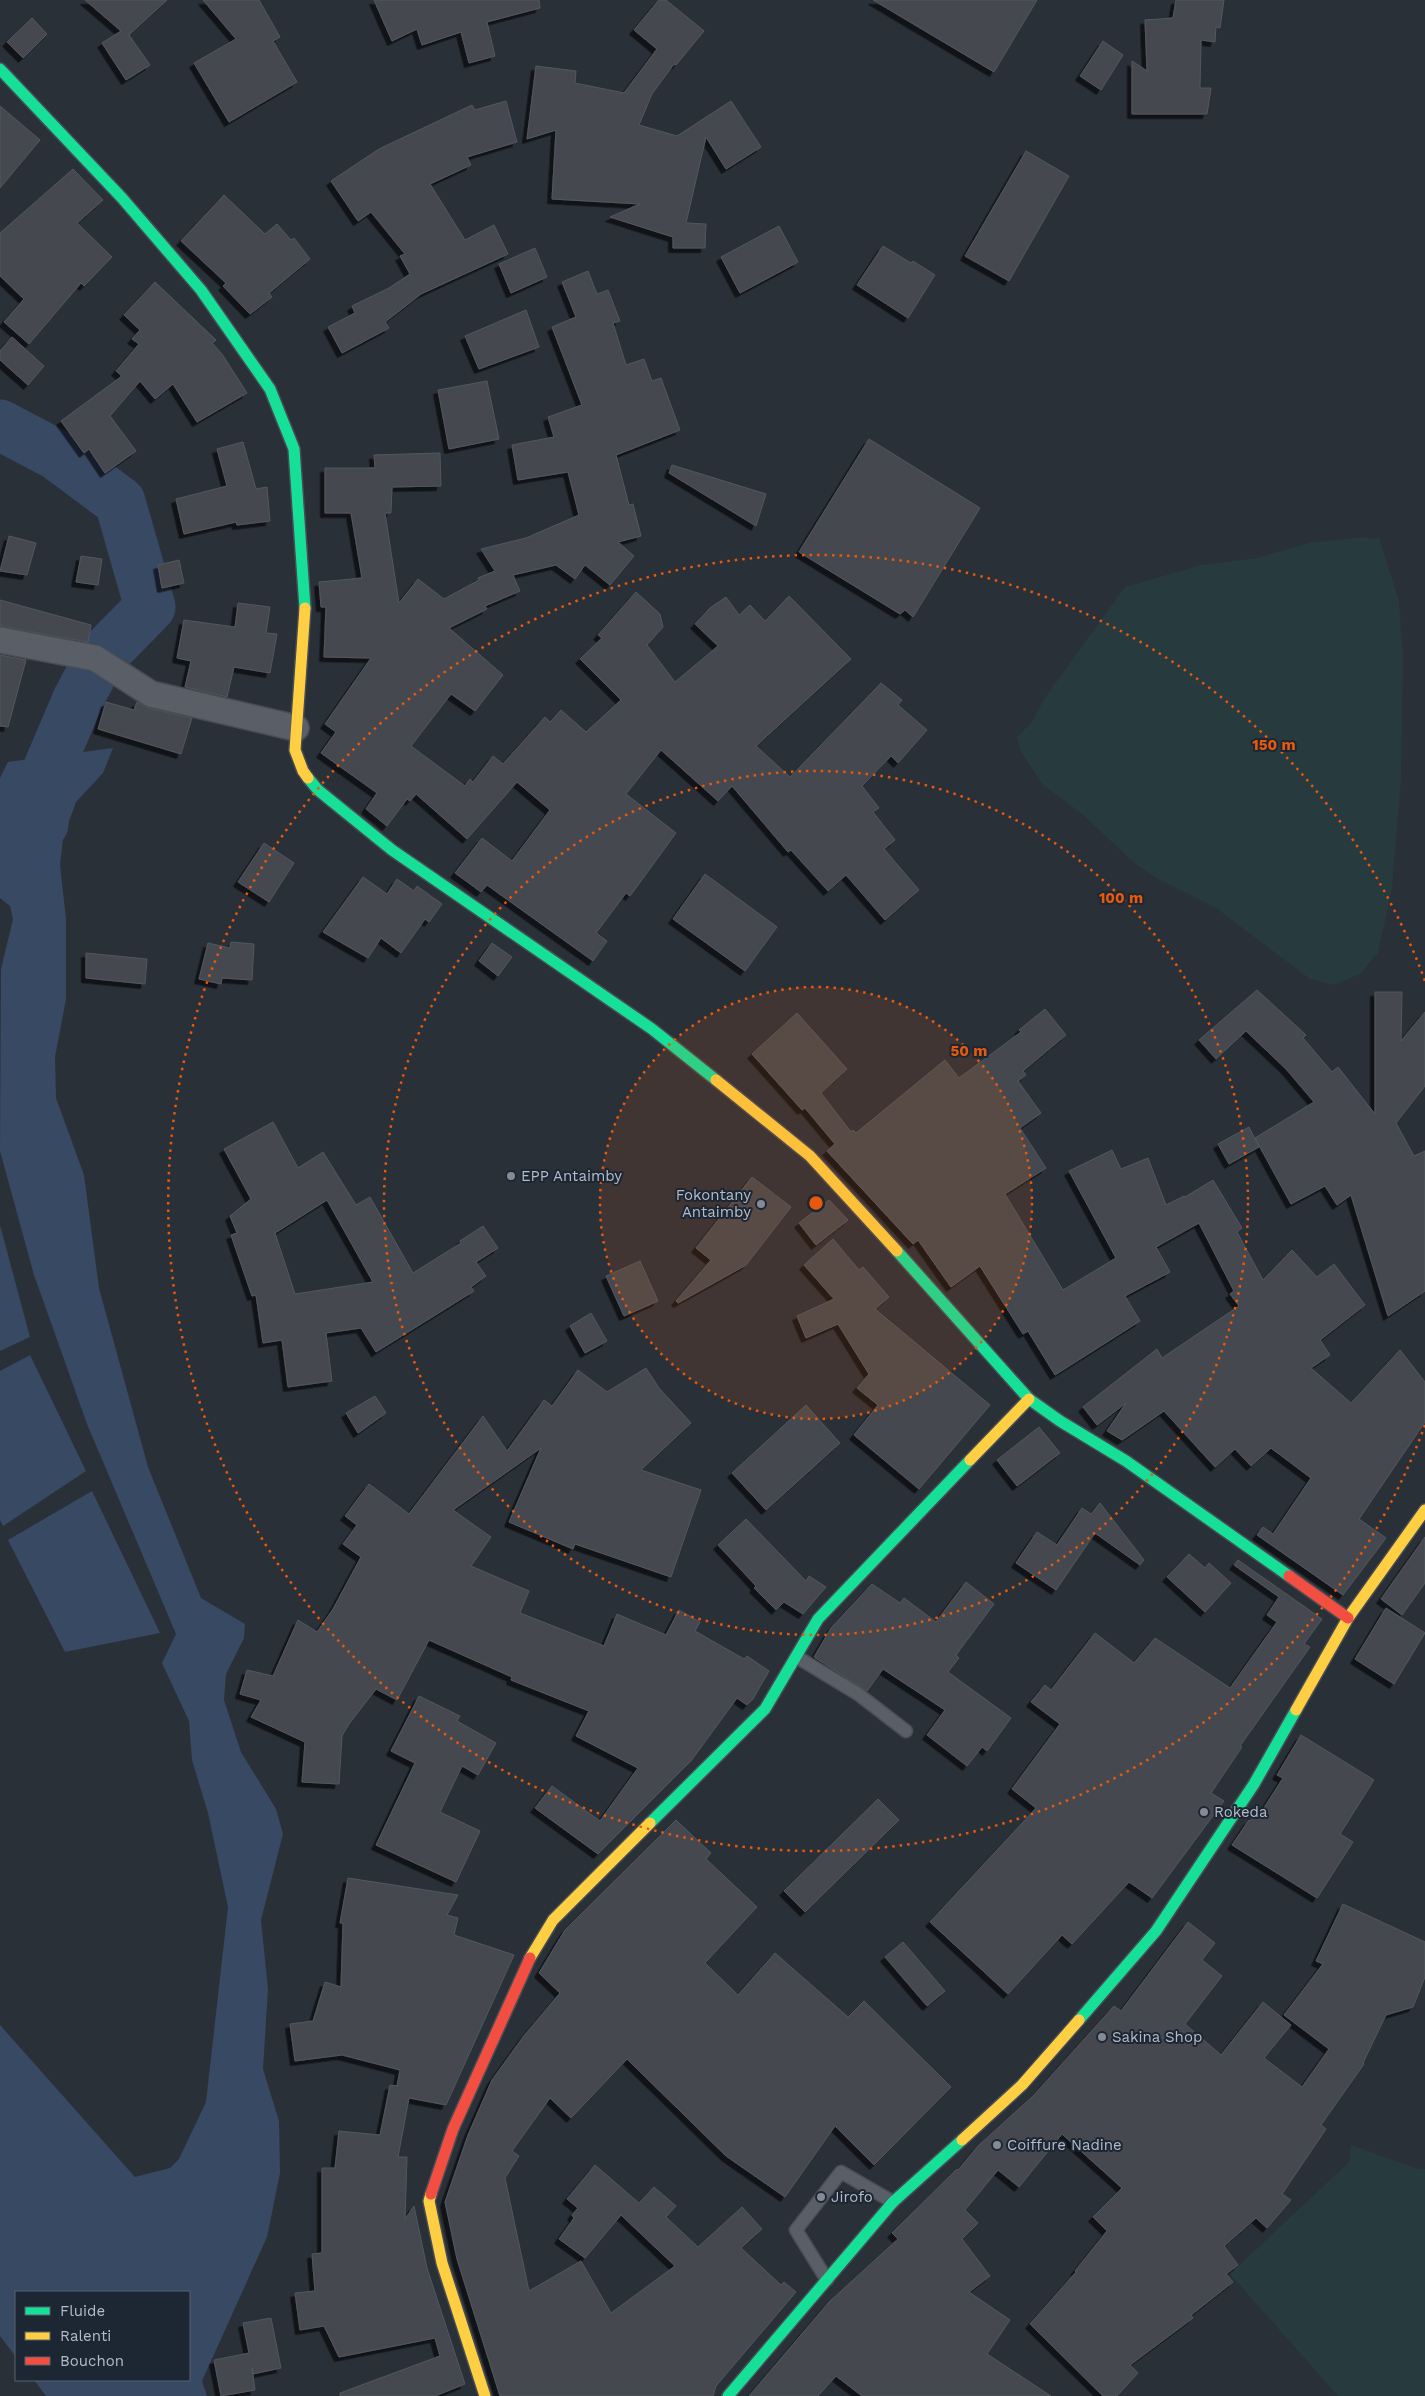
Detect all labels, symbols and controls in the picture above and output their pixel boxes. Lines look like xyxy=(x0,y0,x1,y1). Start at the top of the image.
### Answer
text: 150 m xyxy=(1252,736,1296,754)
text: 100 m xyxy=(1099,889,1143,907)
text: 50 m xyxy=(951,1042,987,1060)
place label: EPP Antaimby xyxy=(521,1167,622,1185)
marker: EPP Antaimby xyxy=(505,1170,517,1182)
place label: Fokontany Antaimby xyxy=(676,1186,751,1221)
centre of rings xyxy=(807,1194,825,1212)
marker: Fokontany Antaimby xyxy=(755,1198,767,1210)
place label: Rokeda xyxy=(1214,1803,1268,1821)
marker: Rokeda xyxy=(1198,1806,1210,1818)
place label: Sakina Shop xyxy=(1112,2028,1202,2046)
marker: Sakina Shop xyxy=(1096,2031,1108,2043)
place label: Coiffure Nadine xyxy=(1007,2136,1122,2154)
marker: Coiffure Nadine xyxy=(991,2139,1003,2151)
place label: Jirofo xyxy=(831,2188,873,2206)
marker: Jirofo xyxy=(815,2191,827,2203)
legend xyxy=(15,2291,190,2381)
text: Fluide xyxy=(60,2302,105,2320)
text: Ralenti xyxy=(60,2327,111,2345)
text: Bouchon xyxy=(60,2352,124,2370)

